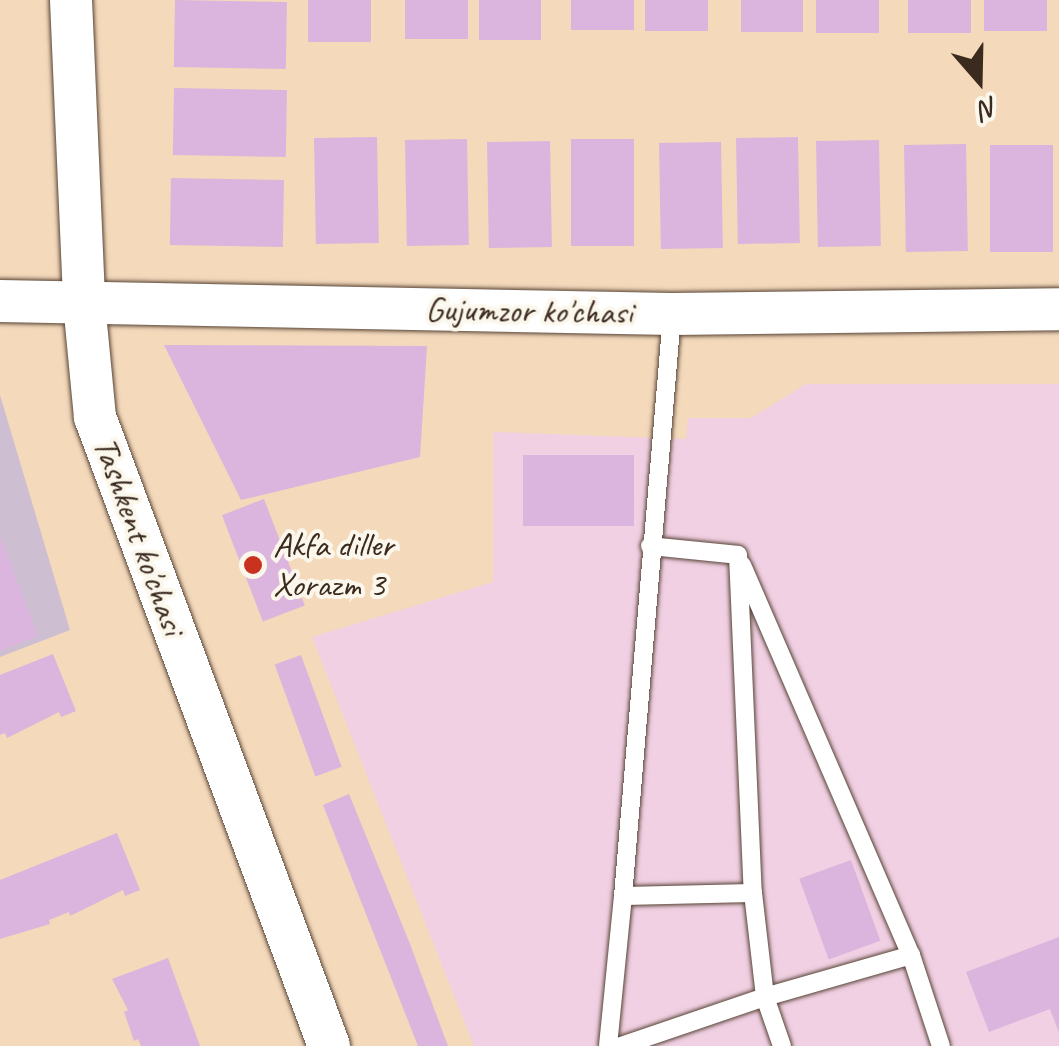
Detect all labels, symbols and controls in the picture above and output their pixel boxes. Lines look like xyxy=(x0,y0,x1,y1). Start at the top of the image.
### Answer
north arrow xyxy=(929,30,1029,130)
text: N xyxy=(975,89,1004,128)
street label: Gujumzor ko'chasi xyxy=(425,288,633,334)
street label: Tashkent ko'chasi xyxy=(84,431,194,641)
place label: Akfa diller Xorazm 3 xyxy=(273,524,393,606)
marker: Akfa diller Xorazm 3 xyxy=(242,554,264,576)

